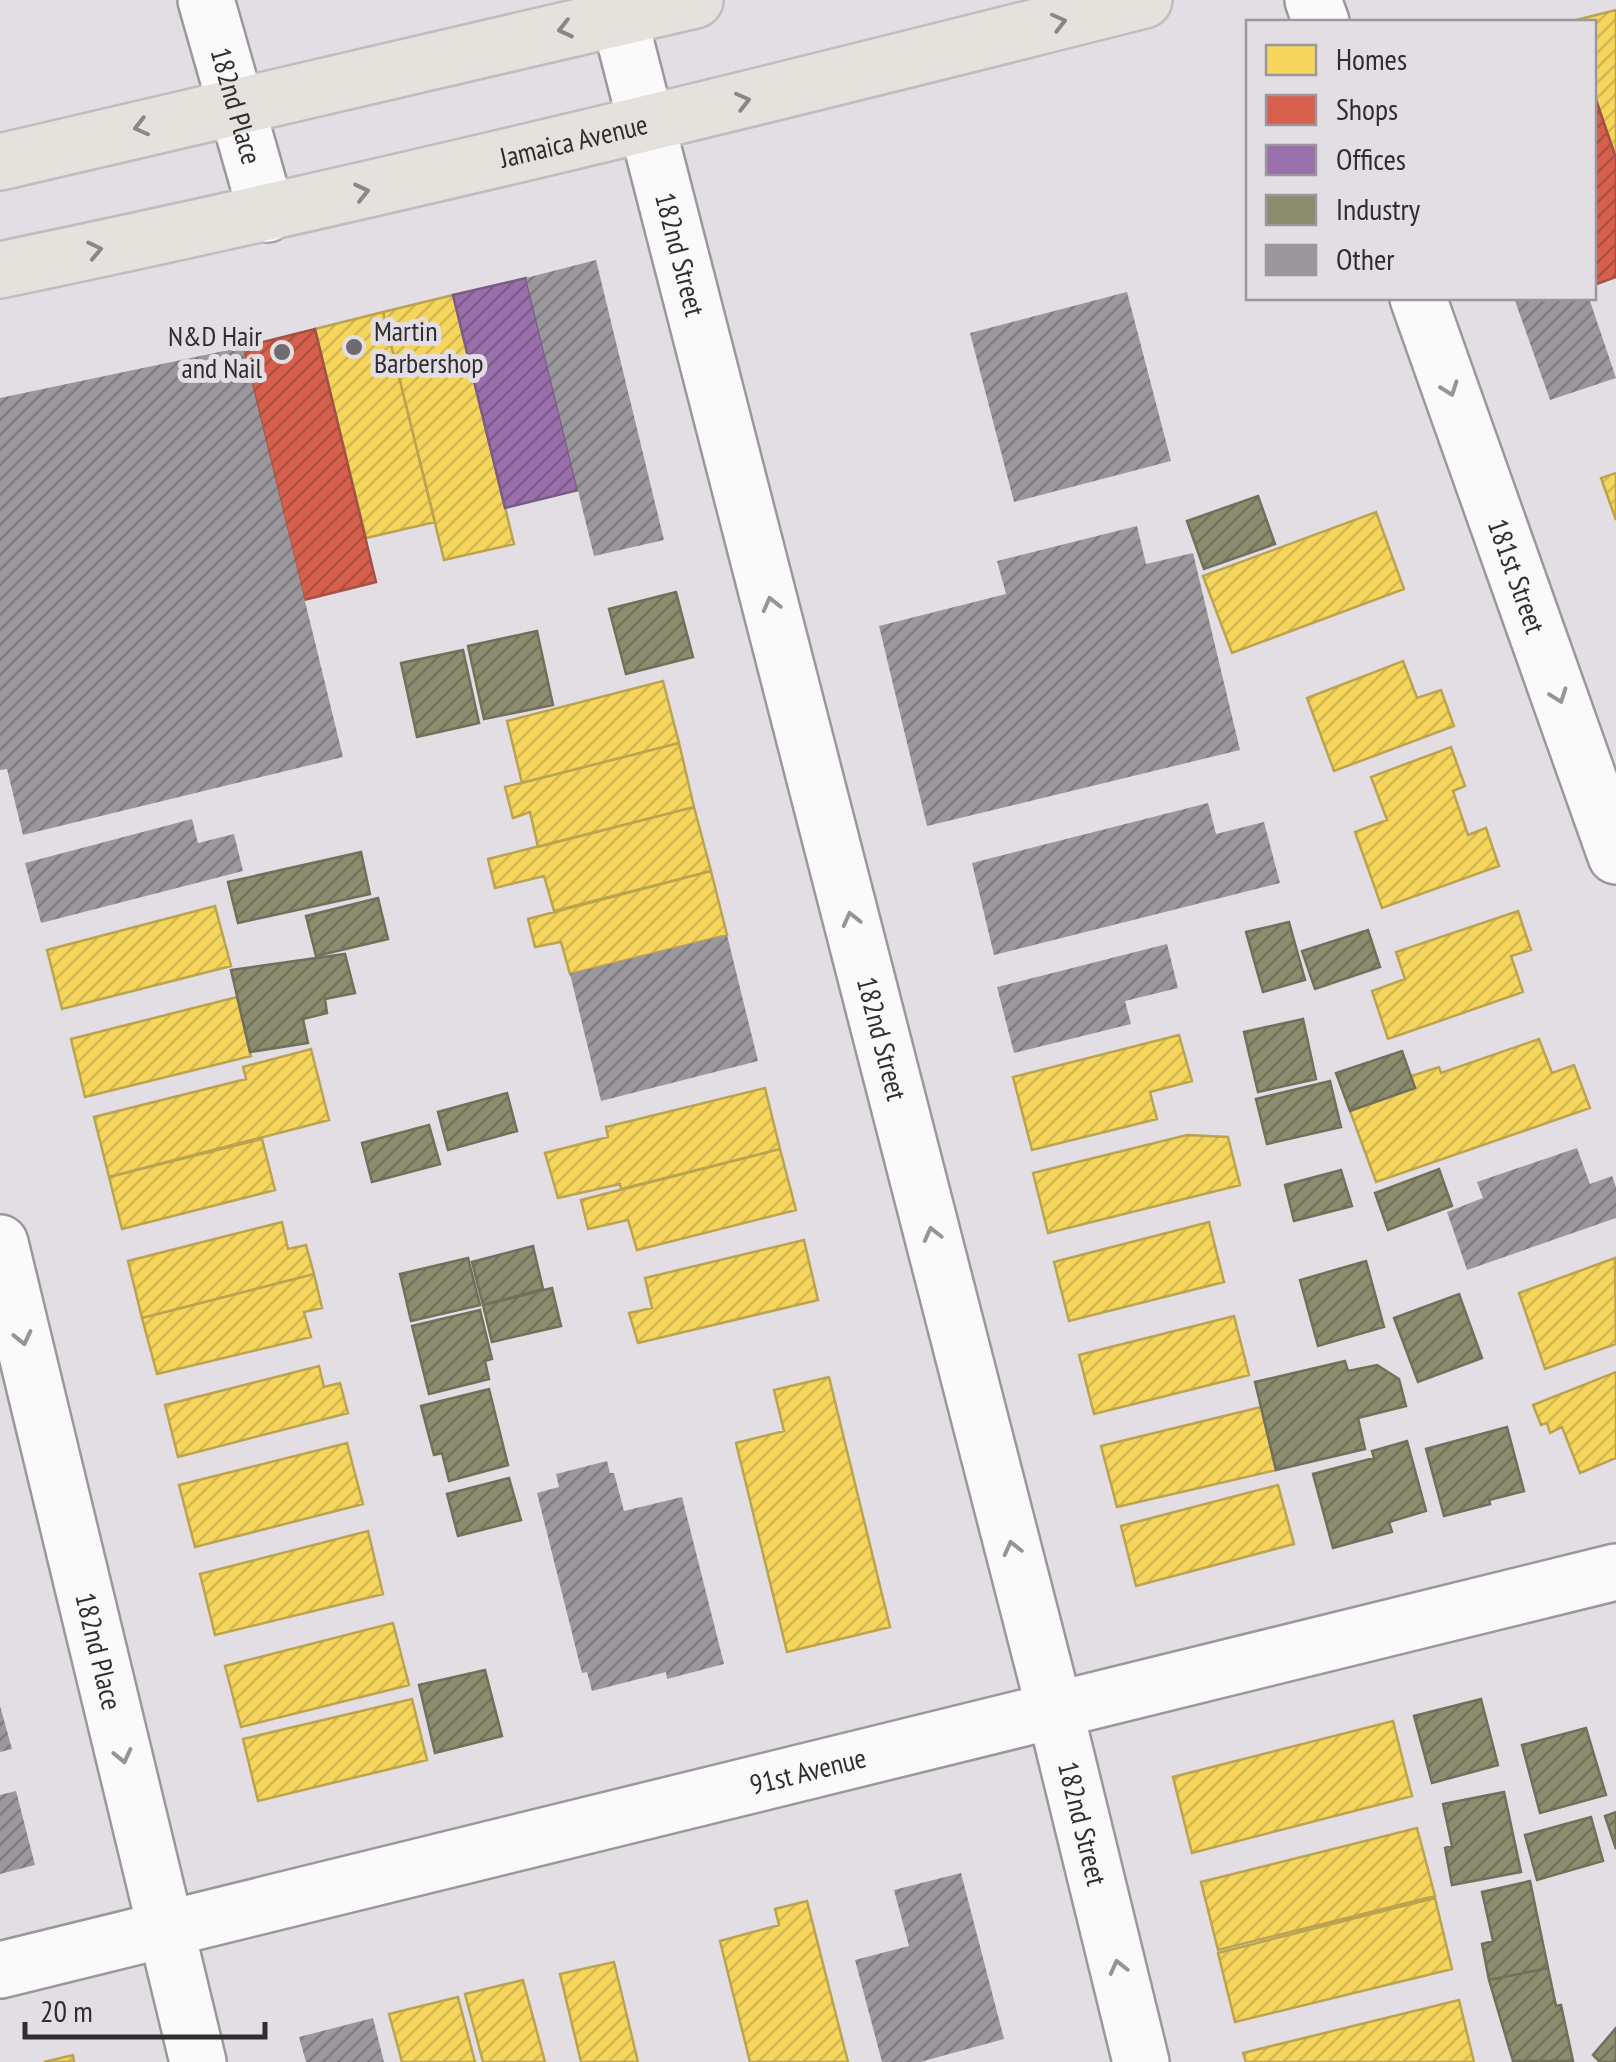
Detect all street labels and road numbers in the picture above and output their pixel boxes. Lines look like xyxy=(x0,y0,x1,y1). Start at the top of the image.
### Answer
street label: 182nd Place xyxy=(202,43,271,168)
street label: Jamaica Avenue xyxy=(495,105,651,176)
street label: 182nd Street xyxy=(647,188,714,320)
street label: 181st Street xyxy=(1480,514,1555,638)
street label: 182nd Street xyxy=(849,973,916,1105)
street label: 182nd Place xyxy=(67,1589,131,1714)
street label: 91st Avenue xyxy=(746,1738,870,1803)
street label: 182nd Street xyxy=(1050,1758,1116,1889)

